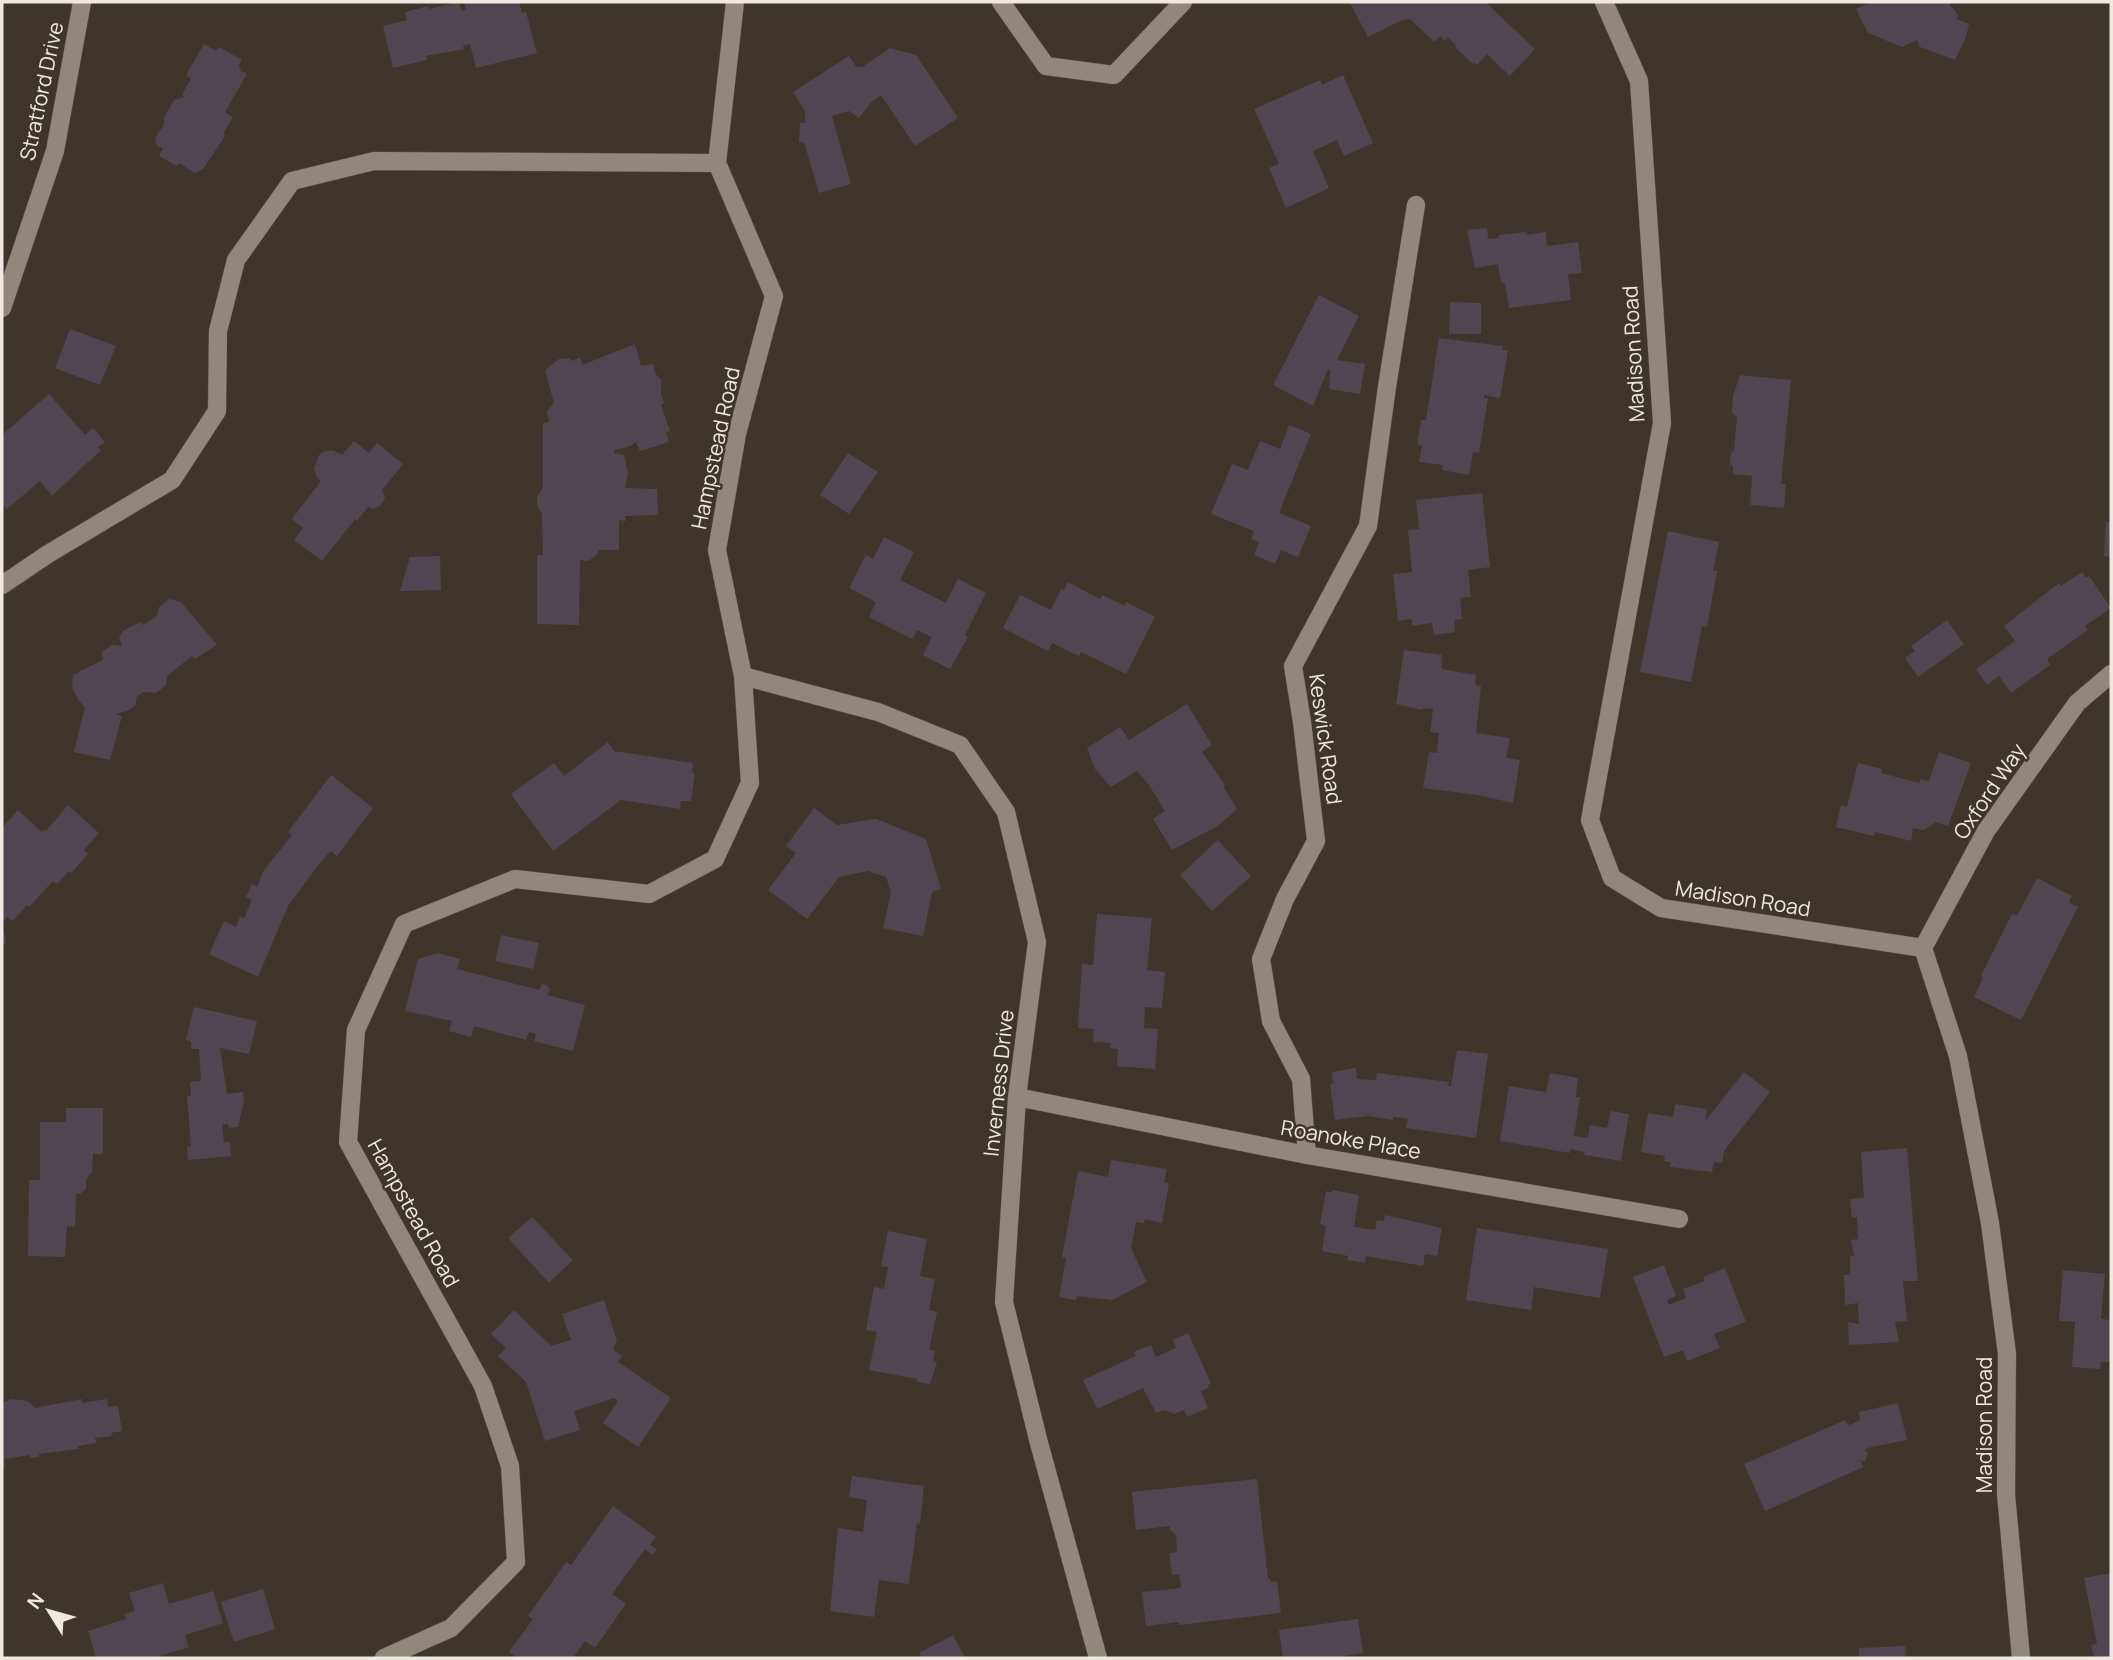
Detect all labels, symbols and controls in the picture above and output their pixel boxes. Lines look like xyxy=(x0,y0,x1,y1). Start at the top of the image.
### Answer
street label: Stratford Drive xyxy=(13,19,69,163)
street label: Madison Road xyxy=(1615,285,1651,423)
street label: Hampstead Road xyxy=(684,364,746,532)
street label: Keswick Road xyxy=(1303,672,1349,806)
street label: Oxford Way xyxy=(1947,738,2031,844)
street label: Madison Road xyxy=(1673,873,1813,923)
street label: Inverness Drive xyxy=(976,1008,1020,1158)
street label: Roanoke Place xyxy=(1279,1113,1423,1165)
street label: Hampstead Road xyxy=(362,1134,466,1292)
street label: Madison Road xyxy=(1970,1357,1998,1493)
north arrow xyxy=(14,1576,84,1646)
text: N xyxy=(21,1587,50,1614)

